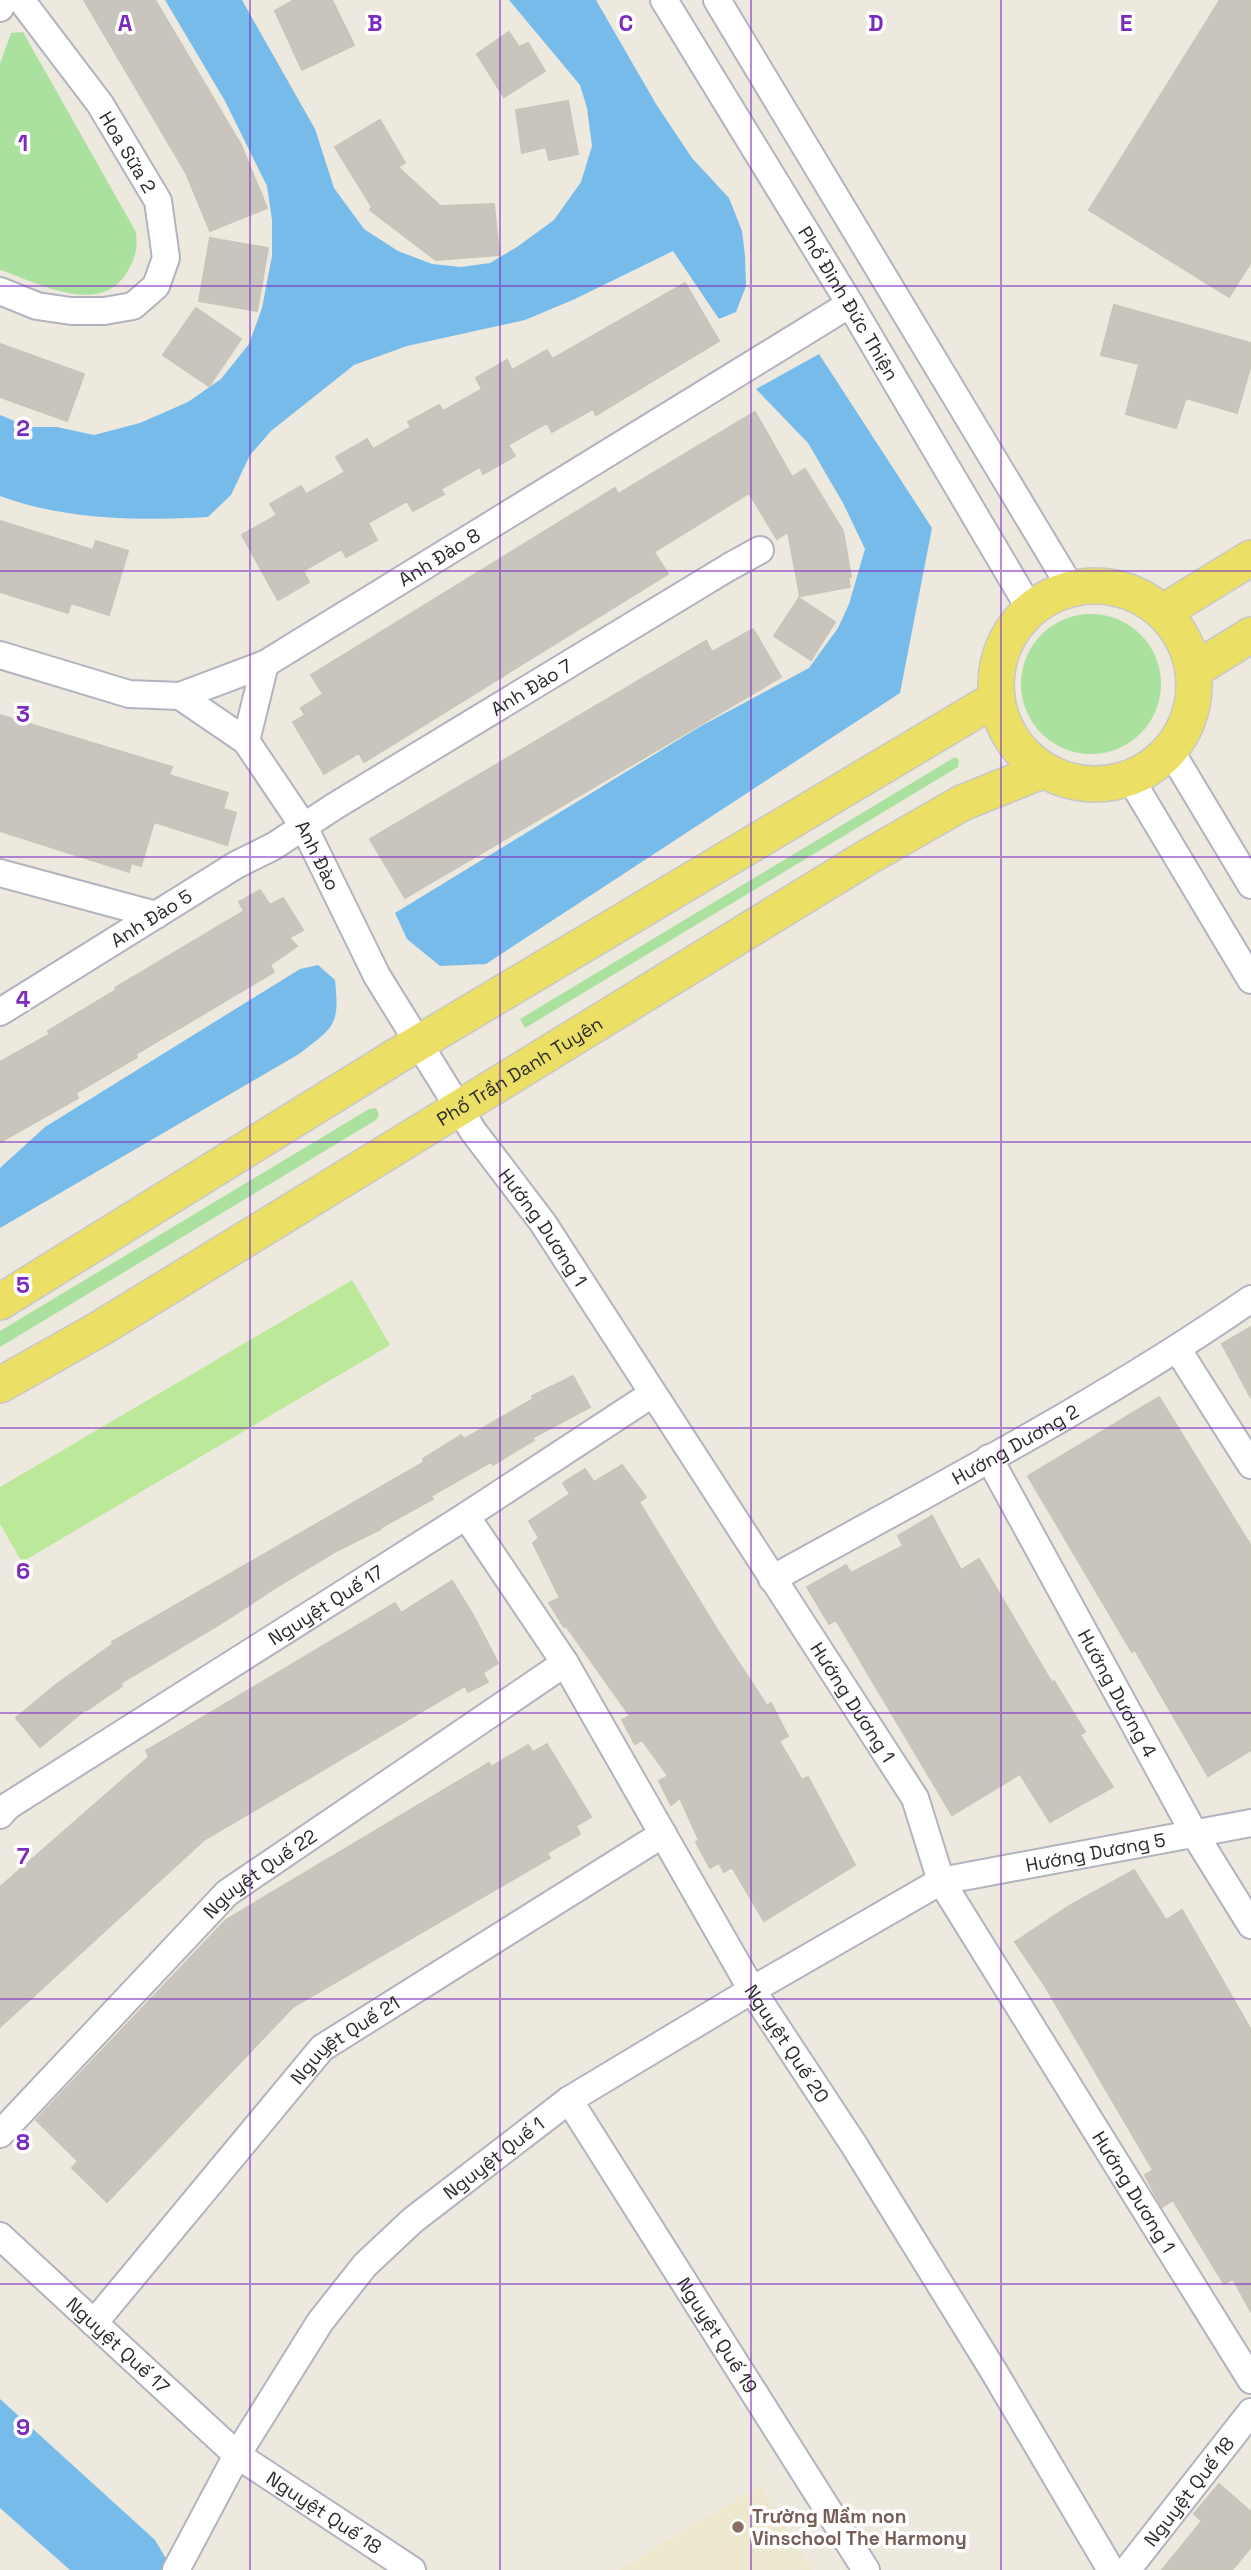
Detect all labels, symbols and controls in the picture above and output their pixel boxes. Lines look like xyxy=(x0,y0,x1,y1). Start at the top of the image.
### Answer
text: A xyxy=(118,8,133,38)
text: B xyxy=(367,8,383,38)
text: C xyxy=(619,8,633,38)
text: D xyxy=(868,8,884,38)
text: E xyxy=(1120,8,1132,38)
street label: Hoa Sữa 2 xyxy=(93,107,162,198)
text: 1 xyxy=(18,128,28,158)
street label: Phố Đinh Đức Thiện xyxy=(792,221,904,385)
text: 2 xyxy=(16,413,30,443)
street label: Anh Đào 8 xyxy=(394,523,485,592)
street label: Anh Đào 7 xyxy=(486,653,577,722)
text: 3 xyxy=(16,699,30,729)
street label: Anh Đào xyxy=(290,815,345,895)
street label: Anh Đào 5 xyxy=(106,884,197,953)
text: 4 xyxy=(16,984,31,1014)
street label: Phố Trần Danh Tuyên xyxy=(432,1011,607,1132)
street label: Hướng Dương 1 xyxy=(493,1163,593,1291)
text: 5 xyxy=(16,1270,30,1300)
street label: Hướng Dương 2 xyxy=(948,1399,1083,1491)
text: 6 xyxy=(16,1556,30,1586)
street label: Nguyệt Quế 17 xyxy=(264,1559,389,1651)
street label: Hướng Dương 4 xyxy=(1072,1625,1162,1762)
street label: Hướng Dương 1 xyxy=(804,1637,901,1767)
street label: Nguyệt Quế 22 xyxy=(198,1823,322,1924)
street label: Hướng Dương 5 xyxy=(1023,1827,1168,1878)
text: 7 xyxy=(17,1841,30,1871)
street label: Nguyệt Quế 20 xyxy=(739,1980,835,2108)
street label: Nguyệt Quế 21 xyxy=(285,1990,404,2090)
street label: Nguyệt Quế 1 xyxy=(438,2112,549,2205)
street label: Hướng Dương 1 xyxy=(1086,2126,1181,2257)
text: 8 xyxy=(16,2127,30,2157)
street label: Nguyệt Quế 19 xyxy=(671,2272,763,2398)
street label: Nguyệt Quế 17 xyxy=(61,2292,175,2400)
text: 9 xyxy=(16,2412,30,2442)
street label: Nguyệt Quế 18 xyxy=(1138,2432,1240,2552)
street label: Nguyệt Quế 18 xyxy=(261,2466,386,2560)
place label: Trường Mầm non Vinschool The Harmony xyxy=(752,2504,967,2551)
marker: Trường Mầm non Vinschool The Harmony xyxy=(730,2519,746,2535)

